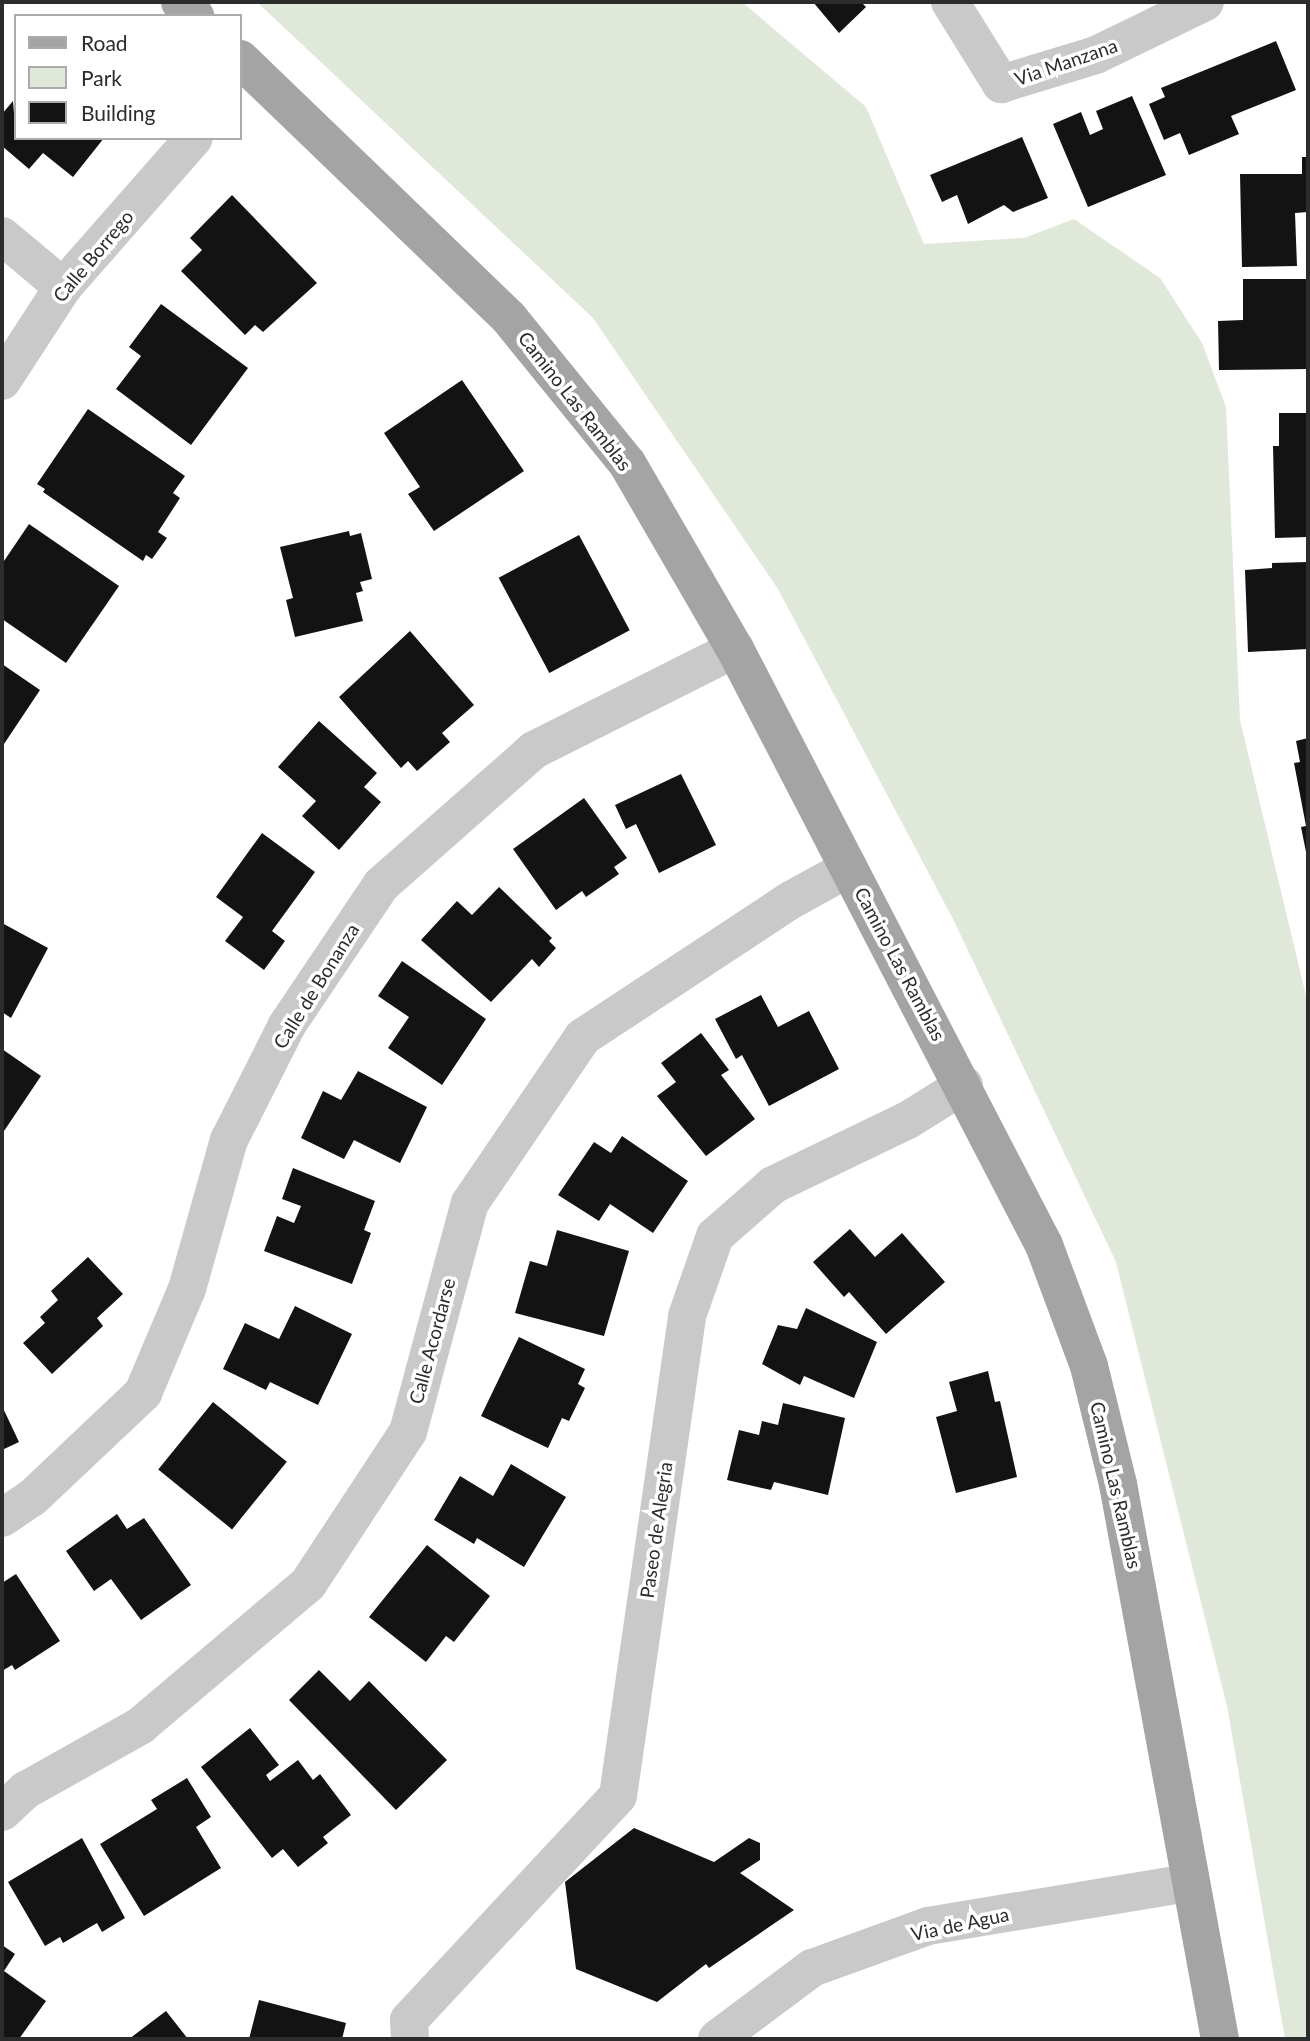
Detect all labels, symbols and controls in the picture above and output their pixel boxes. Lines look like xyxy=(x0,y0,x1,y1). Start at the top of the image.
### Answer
legend xyxy=(14,14,242,140)
text: Road xyxy=(81,30,128,55)
street label: Via Manzana xyxy=(1012,34,1120,90)
text: Park xyxy=(81,65,122,90)
text: Building xyxy=(81,100,156,125)
street label: Calle Borrego xyxy=(48,205,138,307)
street label: Camino Las Ramblas xyxy=(514,327,636,475)
street label: Camino Las Ramblas xyxy=(850,883,950,1045)
street label: Calle de Bonanza xyxy=(268,919,364,1053)
street label: Calle Acordarse xyxy=(404,1275,460,1407)
street label: Camino Las Ramblas xyxy=(1086,1399,1146,1571)
street label: Paseo de Alegria xyxy=(635,1460,677,1600)
street label: Via de Agua xyxy=(909,1902,1011,1946)

